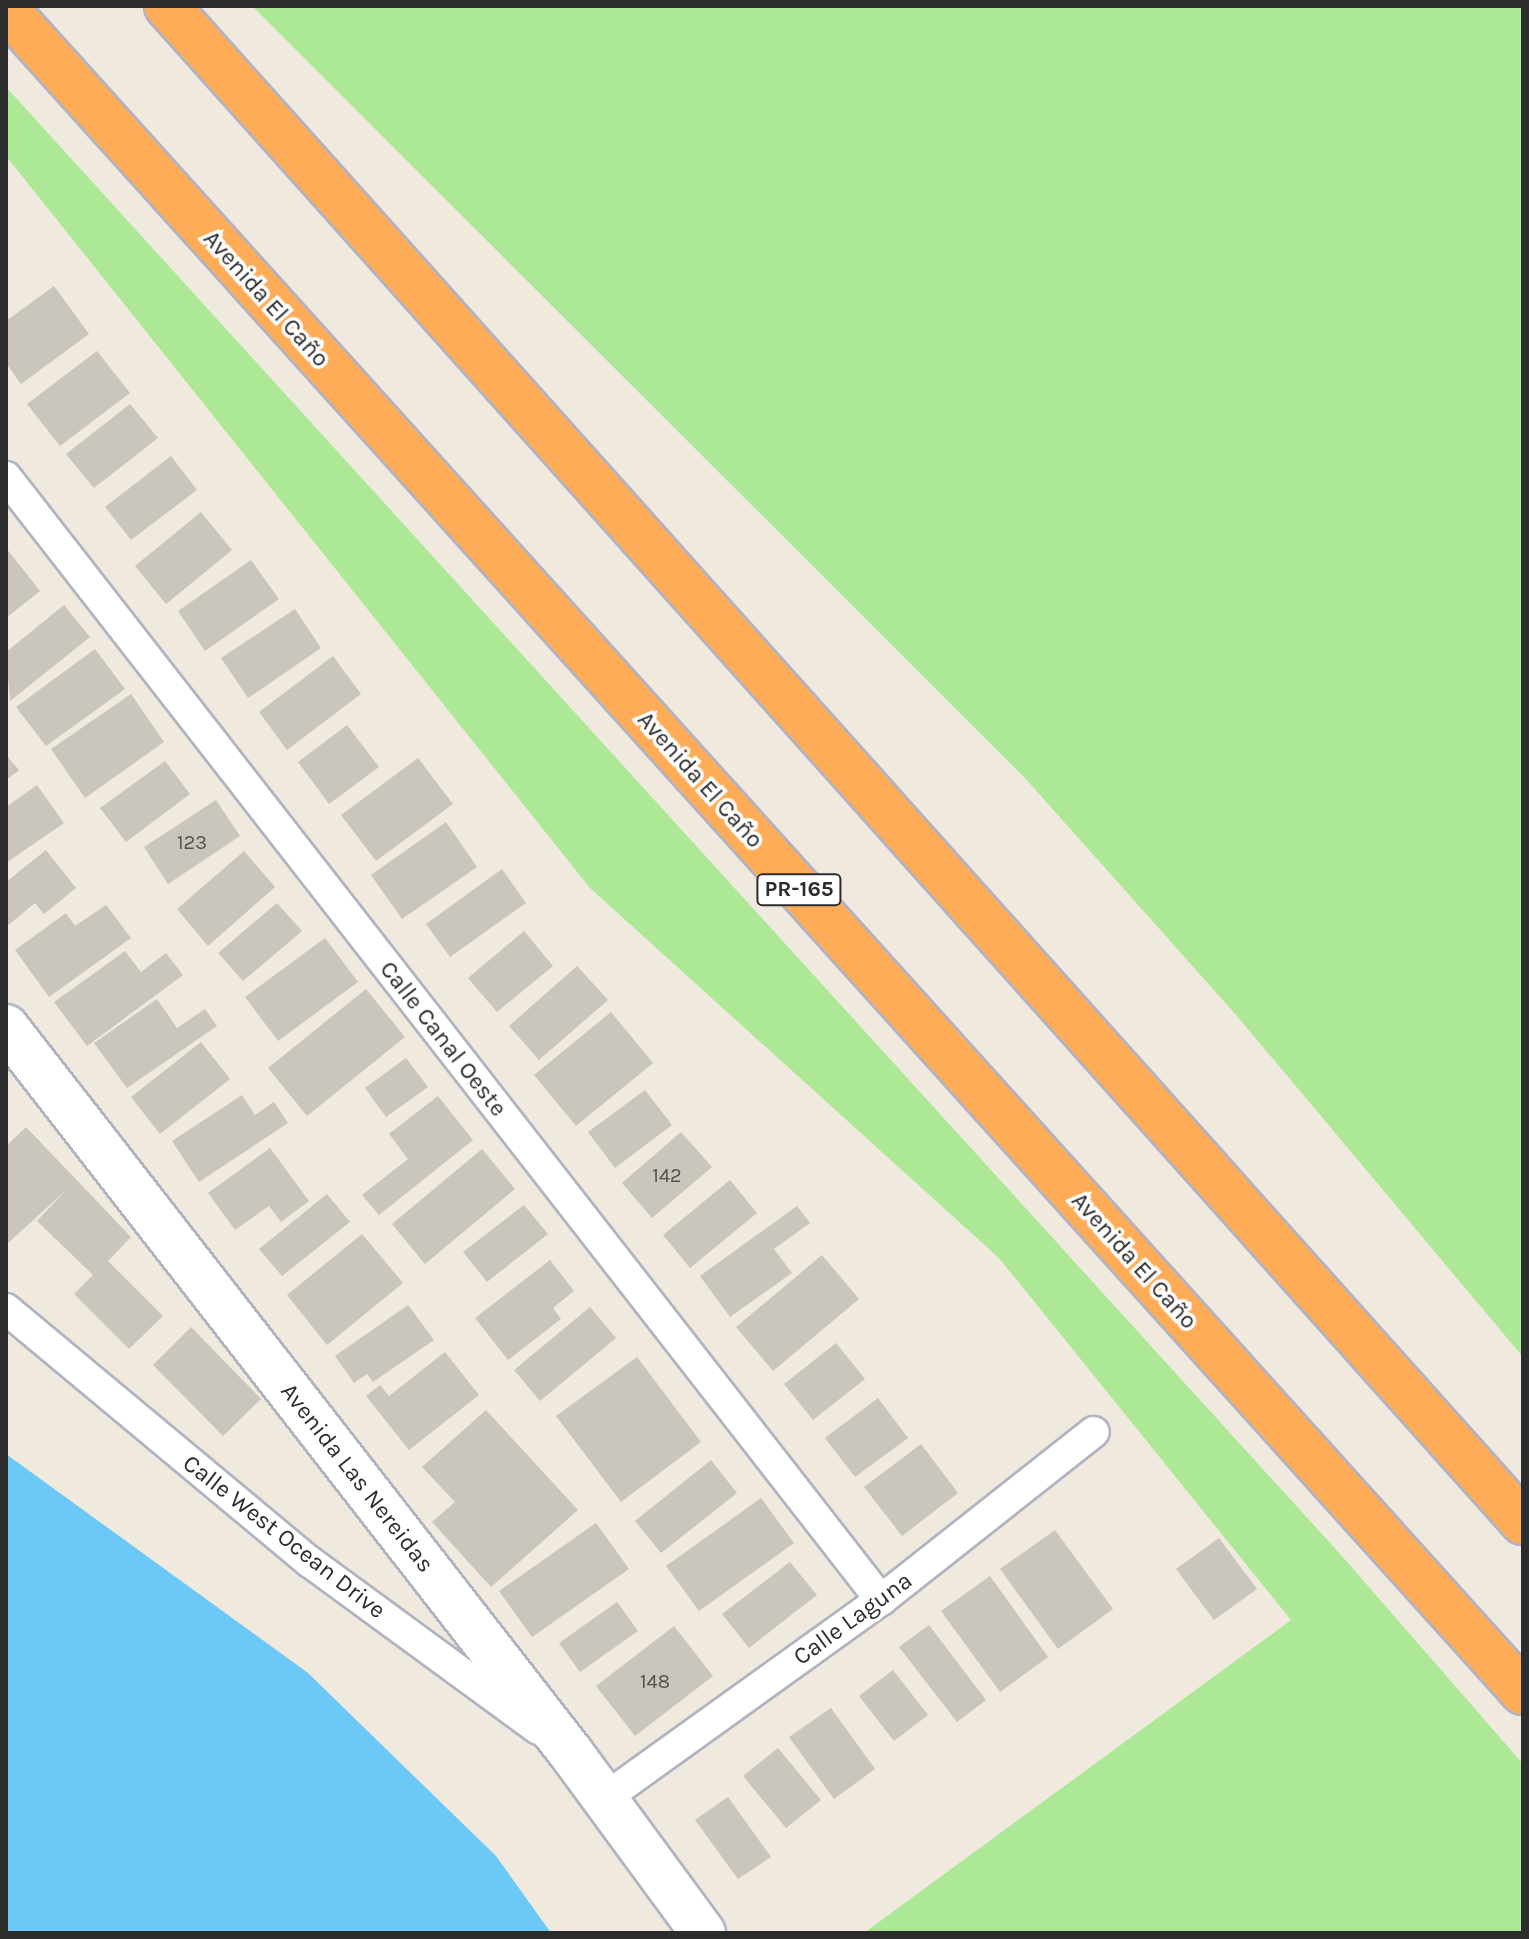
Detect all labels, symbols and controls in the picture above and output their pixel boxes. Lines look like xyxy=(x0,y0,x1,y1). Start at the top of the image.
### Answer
street label: Avenida El Caño xyxy=(197,225,335,373)
street label: Avenida El Caño xyxy=(631,706,769,854)
house number: 123 xyxy=(177,830,207,854)
road number: PR-165 xyxy=(755,872,843,908)
street label: Calle Canal Oeste xyxy=(373,956,513,1122)
house number: 142 xyxy=(652,1163,682,1187)
street label: Avenida El Caño xyxy=(1065,1187,1203,1335)
street label: Avenida Las Nereidas xyxy=(274,1378,440,1578)
street label: Calle West Ocean Drive xyxy=(177,1449,391,1625)
street label: Calle Laguna xyxy=(788,1566,918,1672)
house number: 148 xyxy=(640,1669,670,1693)

